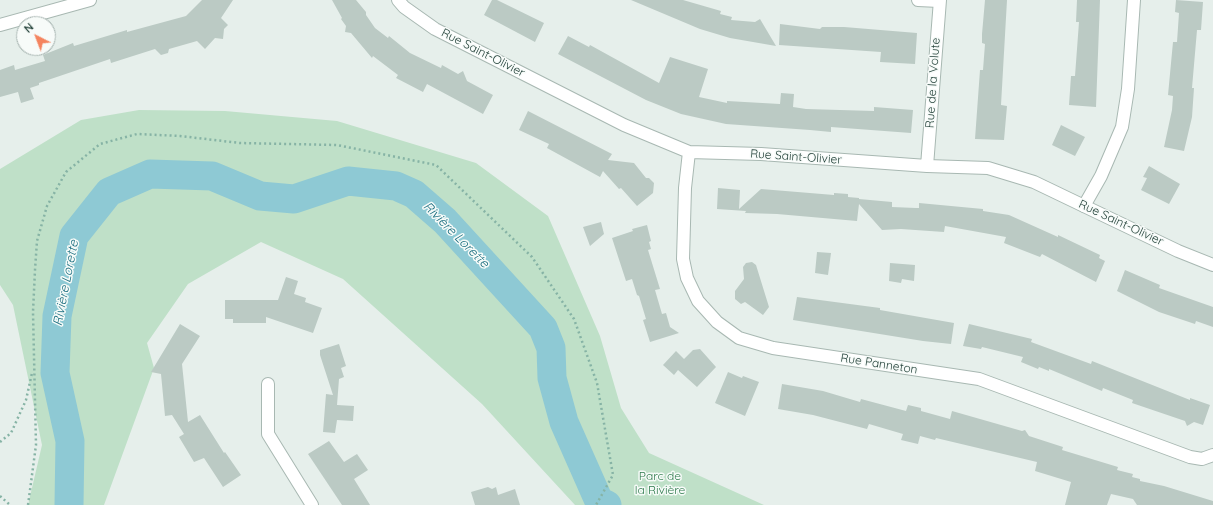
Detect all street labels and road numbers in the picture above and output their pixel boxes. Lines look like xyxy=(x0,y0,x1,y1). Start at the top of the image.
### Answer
street label: Rue Saint-Olivier xyxy=(439,26,527,80)
street label: Rue de la Volute xyxy=(923,37,943,129)
street label: Rue Saint-Olivier xyxy=(750,147,842,167)
street label: Rue Saint-Olivier xyxy=(1076,197,1166,249)
street label: Rue Panneton xyxy=(839,351,919,377)

